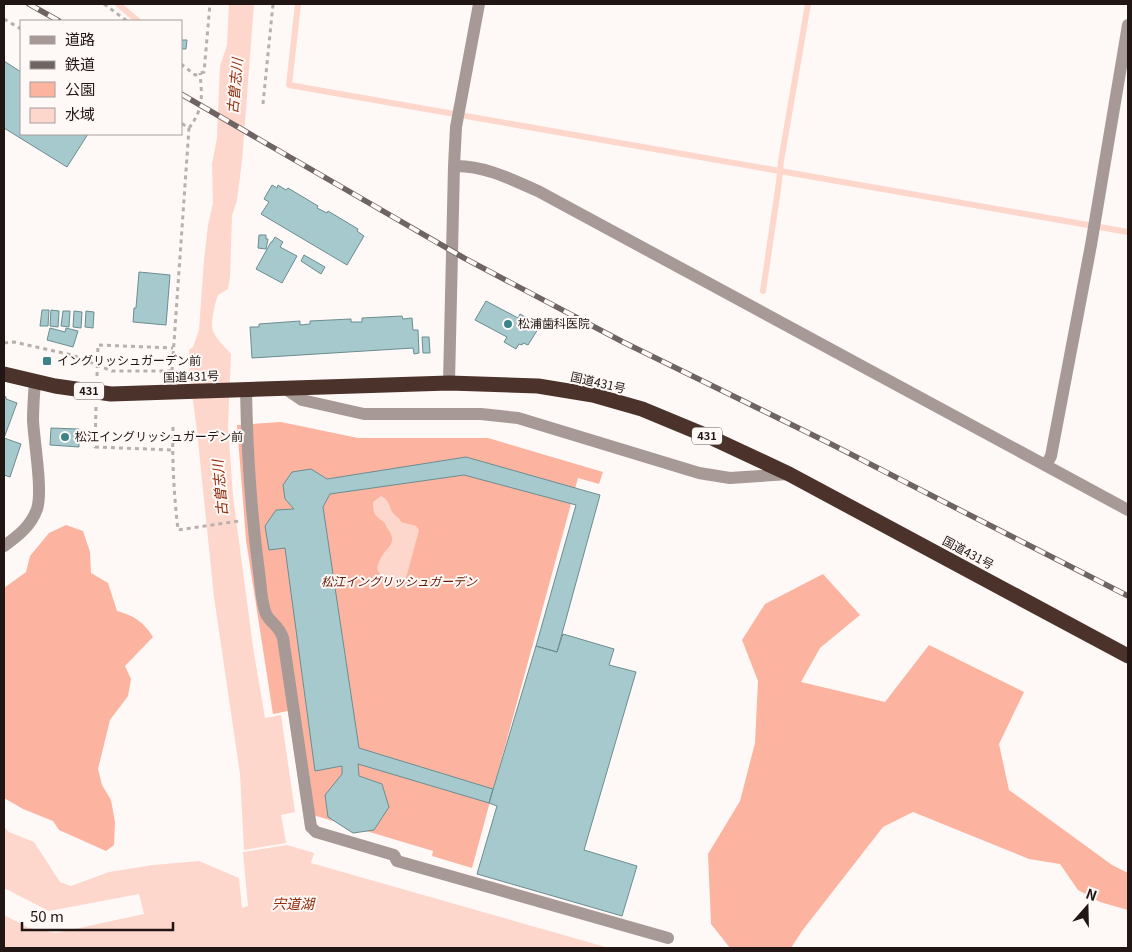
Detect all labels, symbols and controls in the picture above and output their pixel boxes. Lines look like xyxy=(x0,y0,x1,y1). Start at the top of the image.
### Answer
legend xyxy=(20,20,182,135)
text: 道路 xyxy=(65,28,95,49)
text: 鉄道 xyxy=(65,53,95,74)
water label: 古曽志川 xyxy=(222,55,247,115)
text: 公園 xyxy=(65,78,95,99)
text: 水域 xyxy=(65,103,95,124)
place label: 松浦歯科医院 xyxy=(518,314,590,331)
marker: 松浦歯科医院 xyxy=(502,318,514,330)
place label: イングリッシュガーデン前 xyxy=(57,351,201,368)
marker: イングリッシュガーデン前 xyxy=(41,355,53,367)
street label: 国道431号 xyxy=(163,366,219,385)
street label: 国道431号 xyxy=(569,367,628,396)
road number: 431 xyxy=(74,382,104,400)
place label: 松江イングリッシュガーデン前 xyxy=(75,427,243,444)
road number: 431 xyxy=(692,428,722,444)
marker: 松江イングリッシュガーデン前 xyxy=(59,431,71,443)
water label: 古曽志川 xyxy=(206,457,231,517)
street label: 国道431号 xyxy=(940,531,997,572)
park label: 松江イングリッシュガーデン xyxy=(321,572,478,589)
north arrow xyxy=(1062,882,1112,932)
text: N xyxy=(1083,883,1100,905)
water label: 宍道湖 xyxy=(272,893,316,913)
scale bar xyxy=(22,900,174,932)
text: 50 m xyxy=(30,905,64,926)

